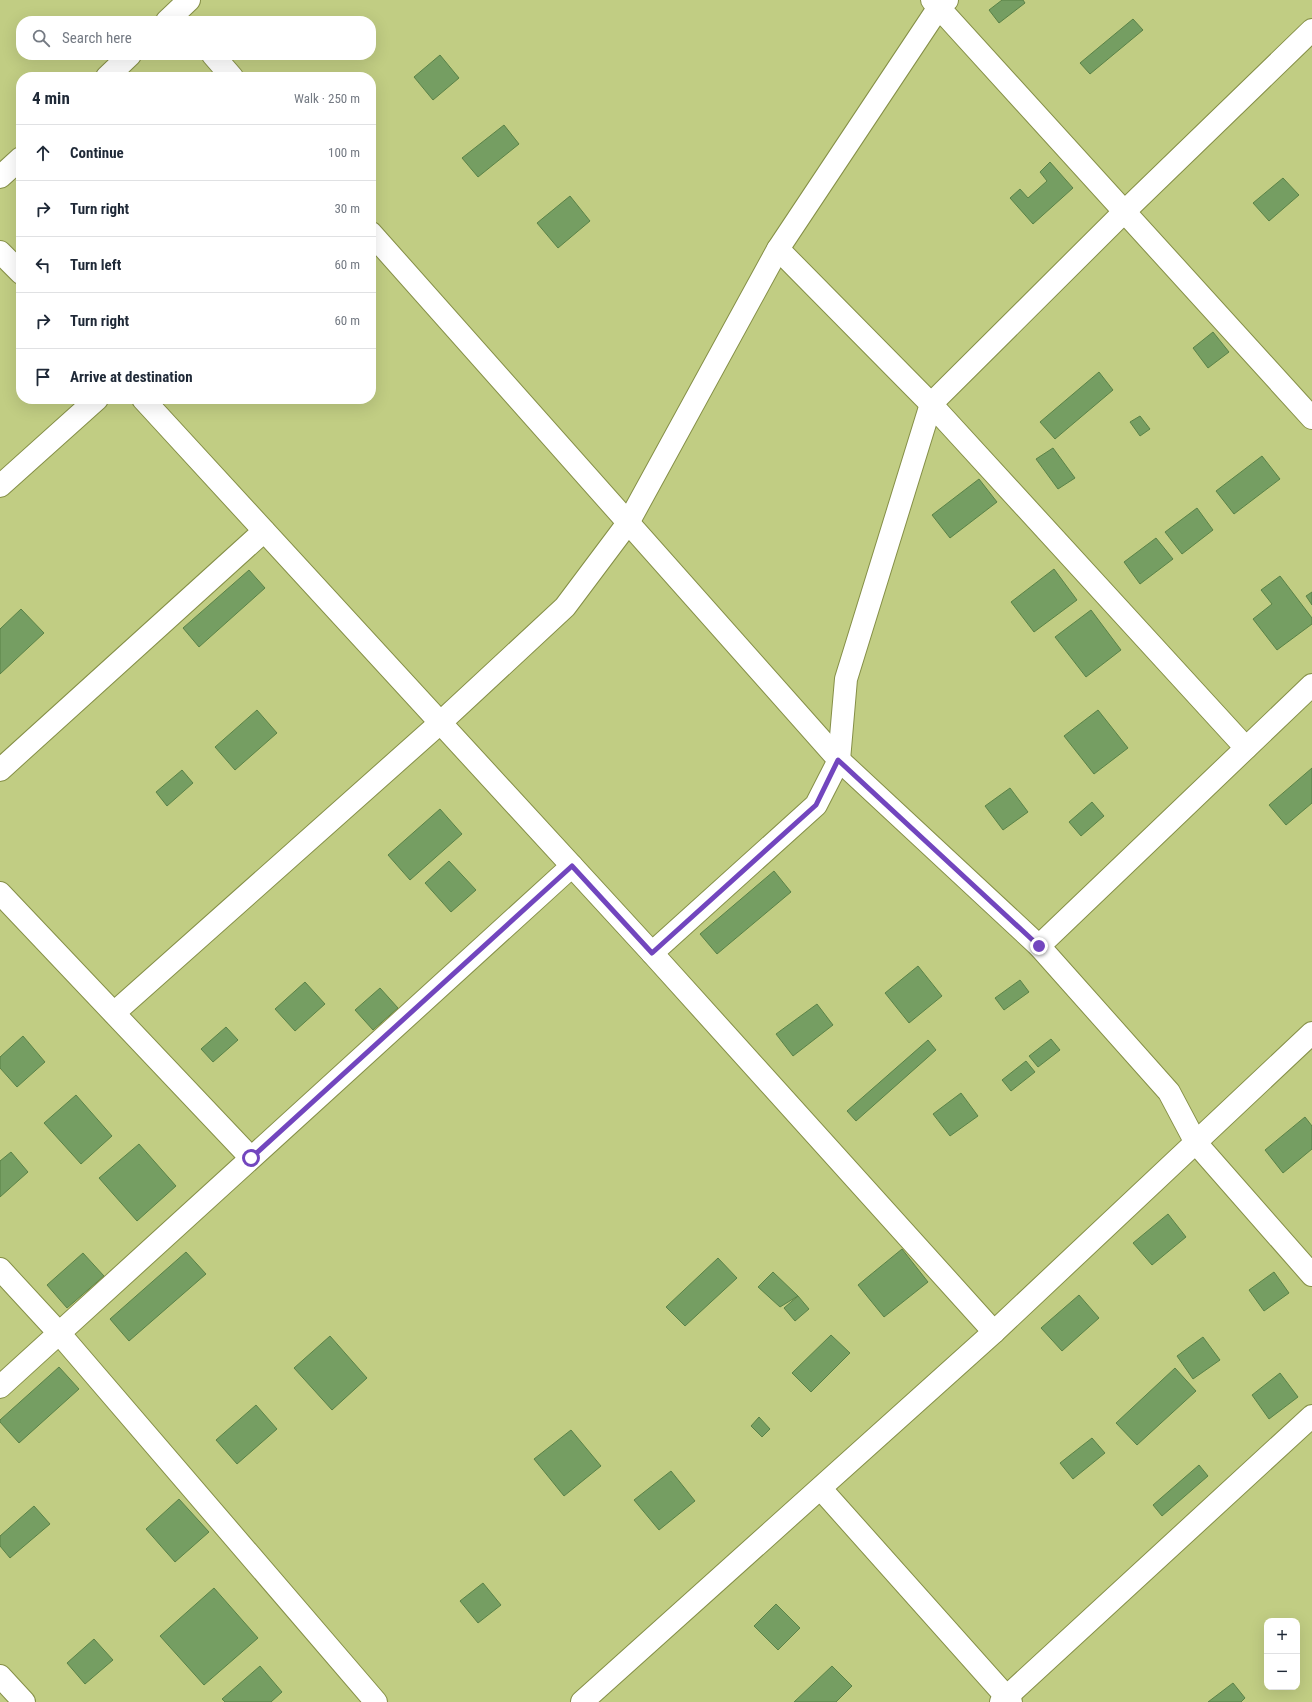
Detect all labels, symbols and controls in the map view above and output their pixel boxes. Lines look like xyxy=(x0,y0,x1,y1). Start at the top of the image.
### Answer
search box xyxy=(16,16,376,60)
icon: search xyxy=(30,27,52,49)
text: Search here xyxy=(62,29,132,47)
text: 4 min xyxy=(32,88,70,108)
text: Walk · 250 m xyxy=(294,91,360,106)
icon: ahead xyxy=(32,142,54,164)
text: Continue xyxy=(70,144,124,162)
text: 100 m xyxy=(328,145,360,160)
icon: right xyxy=(32,198,54,220)
text: Turn right xyxy=(70,200,129,218)
text: 30 m xyxy=(334,201,360,216)
icon: left xyxy=(32,254,54,276)
text: Turn left xyxy=(70,256,121,274)
text: 60 m xyxy=(334,257,360,272)
icon: right xyxy=(32,310,54,332)
text: Turn right xyxy=(70,312,129,330)
text: 60 m xyxy=(334,313,360,328)
icon: arrive xyxy=(32,366,54,388)
text: Arrive at destination xyxy=(70,368,193,386)
route end xyxy=(1030,937,1048,955)
route start xyxy=(242,1149,260,1167)
map controls xyxy=(1264,1618,1300,1690)
button: + xyxy=(1264,1618,1300,1654)
button: − xyxy=(1264,1654,1300,1690)

